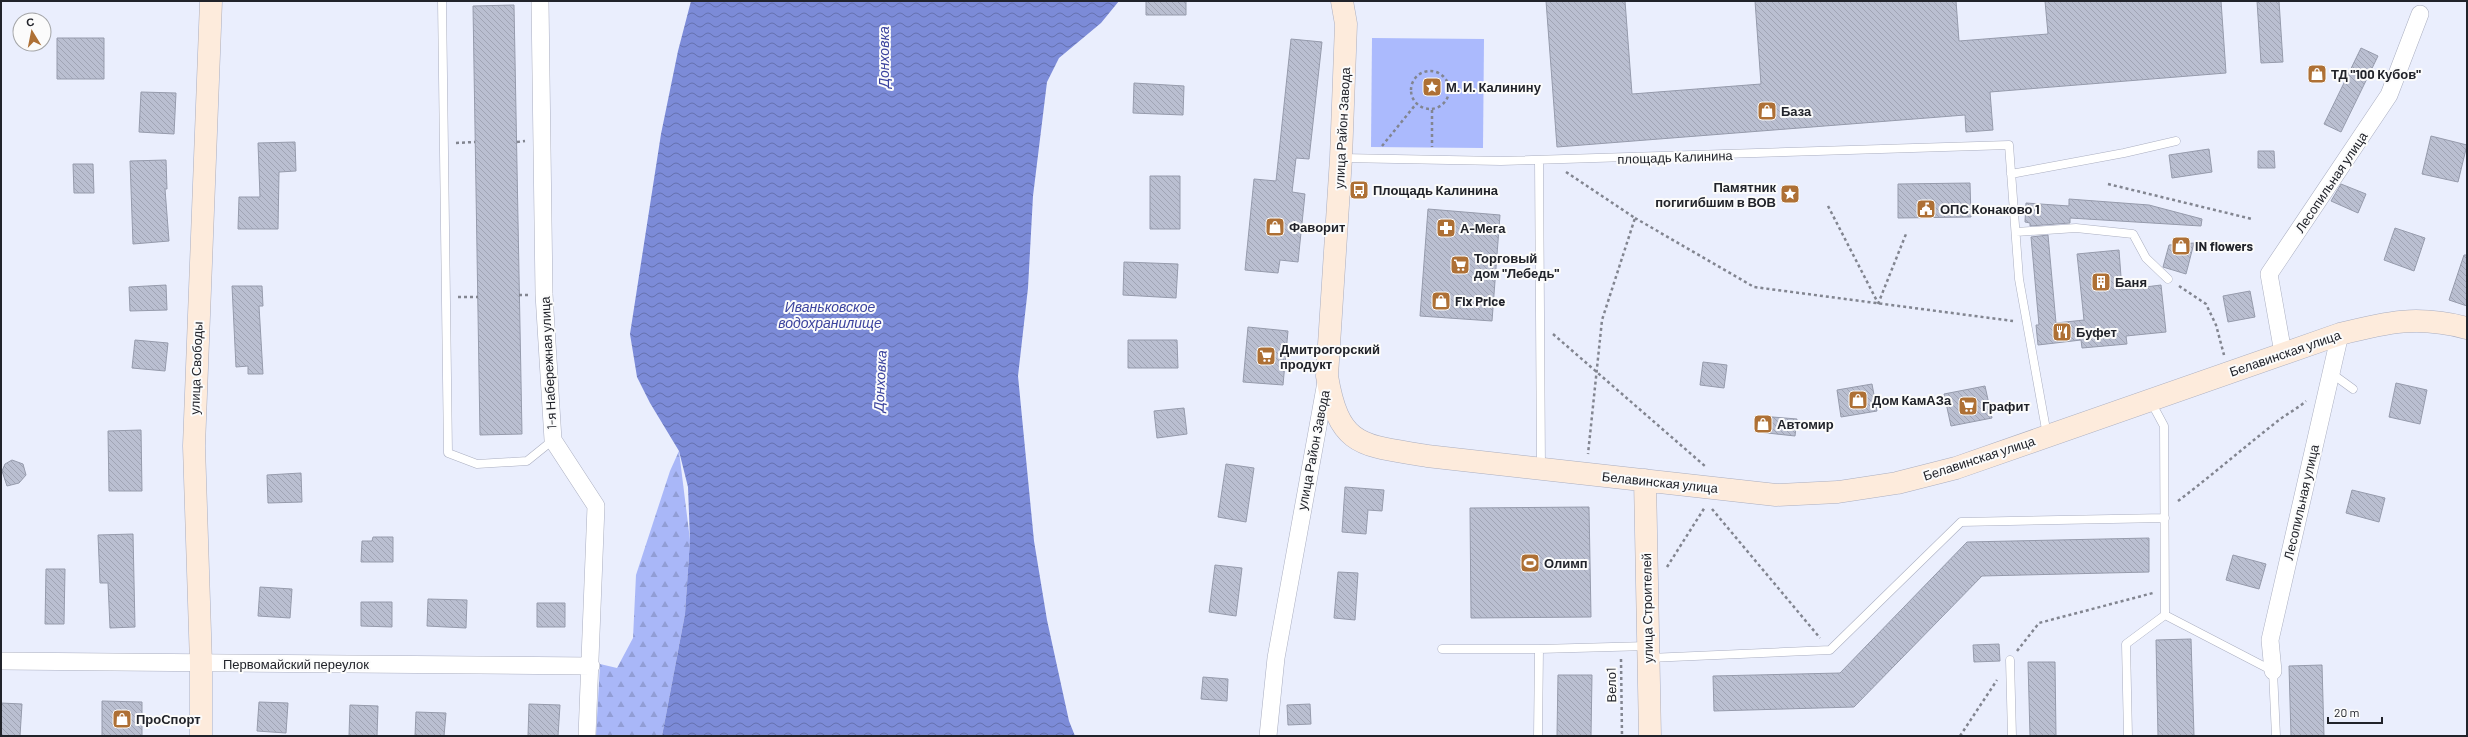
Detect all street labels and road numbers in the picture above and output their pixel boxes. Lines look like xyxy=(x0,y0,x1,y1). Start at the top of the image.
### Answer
street label: улица Район Завода xyxy=(1331,66,1353,189)
street label: Лесопильная улица xyxy=(2291,128,2371,235)
street label: площадь Калинина xyxy=(1617,147,1734,167)
street label: 1-я Набережная улица xyxy=(536,295,559,430)
street label: улица Свободы xyxy=(186,321,206,415)
street label: Белавинская улица xyxy=(2227,326,2343,380)
street label: улица Район Завода xyxy=(1294,388,1333,511)
street label: Белавинская улица xyxy=(1921,432,2038,484)
street label: Лесопильная улица xyxy=(2280,442,2322,561)
street label: Белавинская улица xyxy=(1601,468,1720,496)
street label: улица Строителей xyxy=(1638,553,1656,663)
street label: Первомайский переулок xyxy=(223,656,369,672)
street label: Вело1 xyxy=(1603,667,1619,703)

